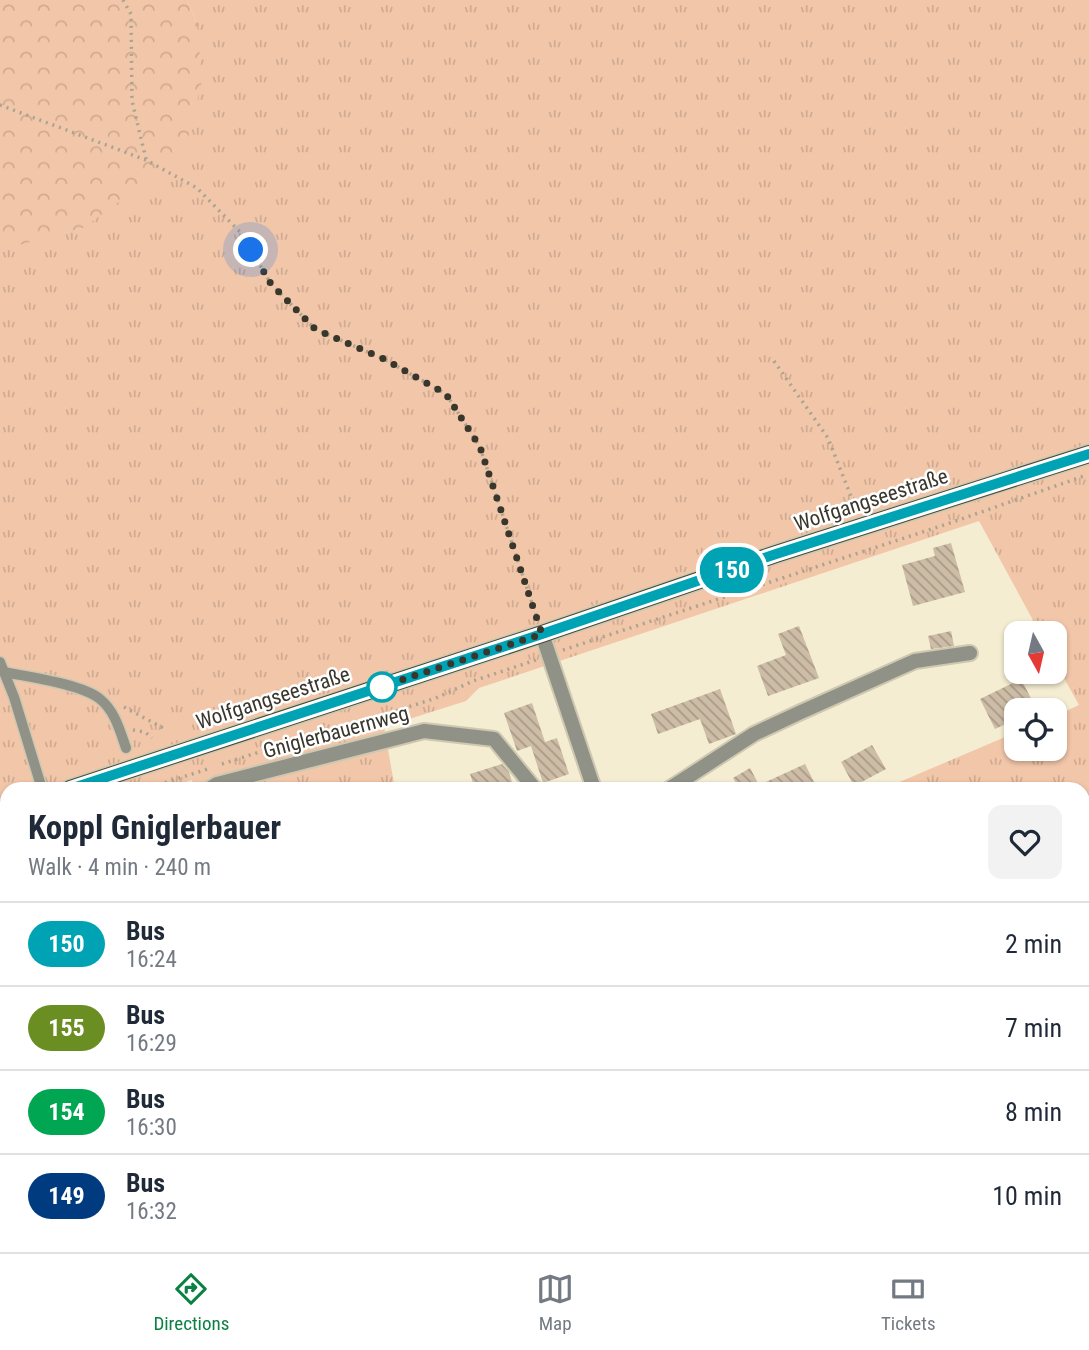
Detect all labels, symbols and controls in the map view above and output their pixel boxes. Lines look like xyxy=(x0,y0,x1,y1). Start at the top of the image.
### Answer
your location xyxy=(233,232,268,267)
street label: Wolfgangseestraße xyxy=(791,464,951,536)
line badge: 150 xyxy=(692,547,772,593)
text: 150 xyxy=(714,556,750,584)
north arrow xyxy=(1004,621,1068,684)
map controls xyxy=(1004,621,1067,761)
street label: Wolfgangseestraße xyxy=(193,662,353,734)
unlabelled marker xyxy=(367,672,397,702)
button: locate xyxy=(1004,698,1067,761)
street label: Gniglerbauernweg xyxy=(261,701,411,763)
button: heart xyxy=(988,805,1062,879)
text: Koppl Gniglerbauer xyxy=(28,808,281,847)
text: Walk · 4 min · 240 m xyxy=(28,854,211,881)
text: Bus xyxy=(126,916,165,946)
text: 2 min xyxy=(1005,929,1062,959)
text: 150 xyxy=(48,930,85,958)
text: 16:24 xyxy=(126,946,177,973)
text: Bus xyxy=(126,1000,165,1030)
text: 7 min xyxy=(1005,1013,1062,1043)
text: 155 xyxy=(48,1014,85,1042)
text: 16:29 xyxy=(126,1030,177,1057)
text: Bus xyxy=(126,1084,165,1114)
text: 8 min xyxy=(1005,1097,1062,1127)
text: 154 xyxy=(48,1098,85,1126)
text: 16:30 xyxy=(126,1114,177,1141)
text: Bus xyxy=(126,1168,165,1198)
text: 10 min xyxy=(992,1181,1062,1211)
text: 149 xyxy=(48,1182,85,1210)
text: 16:32 xyxy=(126,1198,177,1225)
tab: Directions xyxy=(153,1270,229,1335)
tab: Map xyxy=(536,1270,574,1335)
tab: Tickets xyxy=(881,1270,936,1335)

